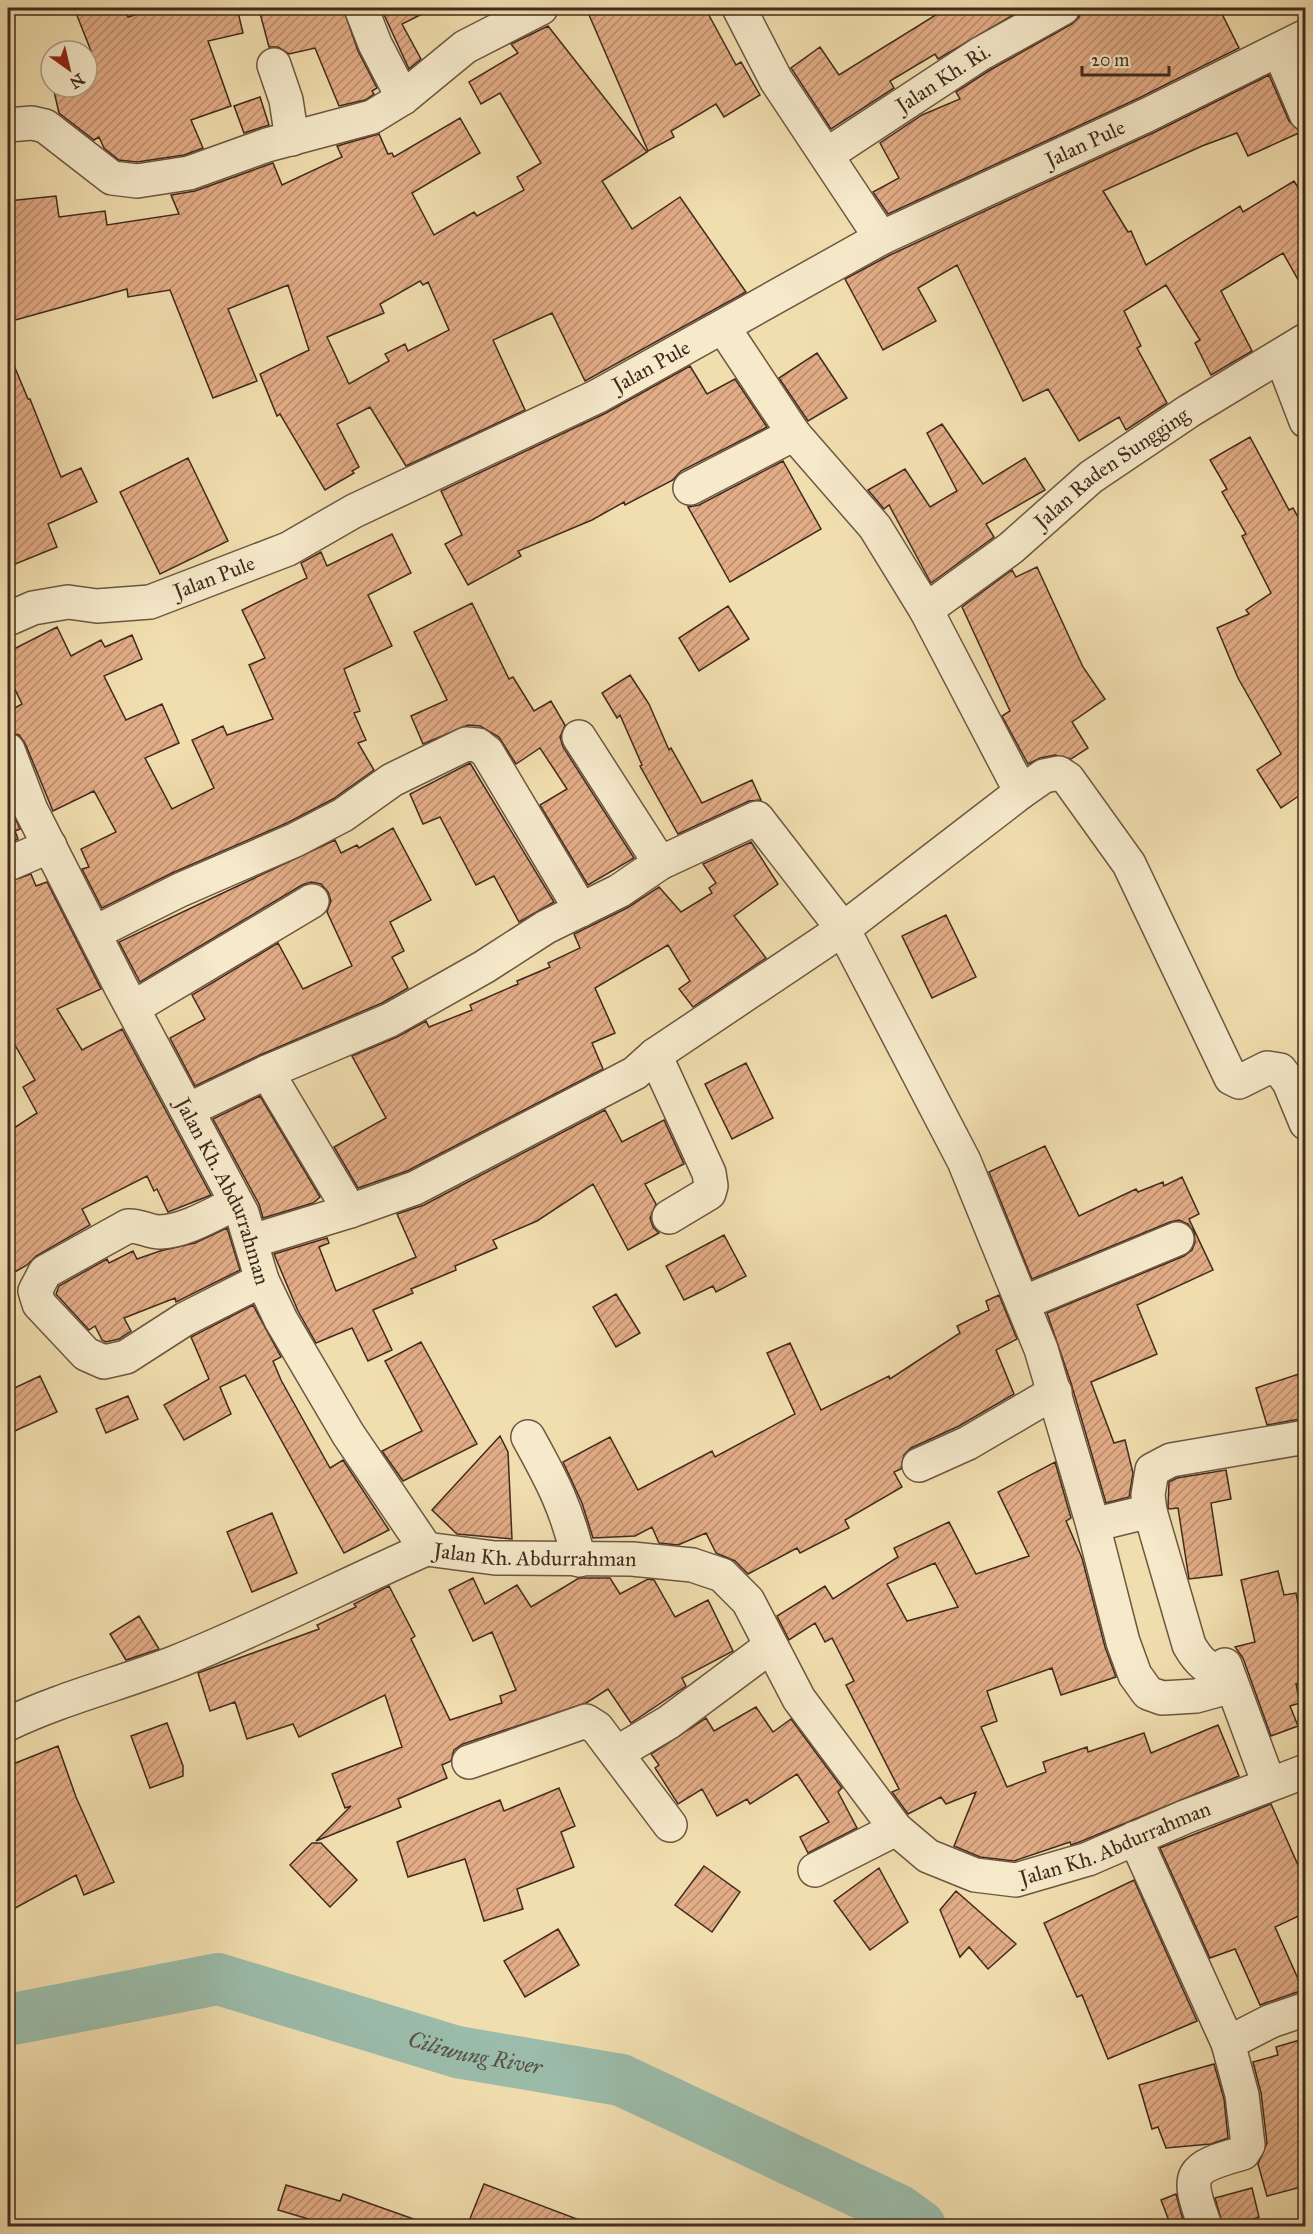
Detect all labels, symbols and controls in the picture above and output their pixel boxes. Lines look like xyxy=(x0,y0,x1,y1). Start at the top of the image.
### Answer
street label: Jalan Kh. Ri. xyxy=(889,38,995,120)
north arrow xyxy=(39,39,99,99)
scale bar xyxy=(1082,39,1169,77)
text: 20 m xyxy=(1091,49,1129,71)
text: N xyxy=(66,69,88,93)
street label: Jalan Pule xyxy=(1039,114,1129,174)
street label: Jalan Pule xyxy=(606,334,695,399)
street label: Jalan Raden Sungging xyxy=(1027,402,1194,536)
street label: Jalan Pule xyxy=(168,550,259,605)
street label: Jalan Kh. Abdurrahman xyxy=(169,1092,276,1288)
street label: Jalan Kh. Abdurrahman xyxy=(430,1537,636,1572)
street label: Jalan Kh. Abdurrahman xyxy=(1014,1795,1214,1892)
water label: Ciliwung River xyxy=(405,2025,546,2081)

